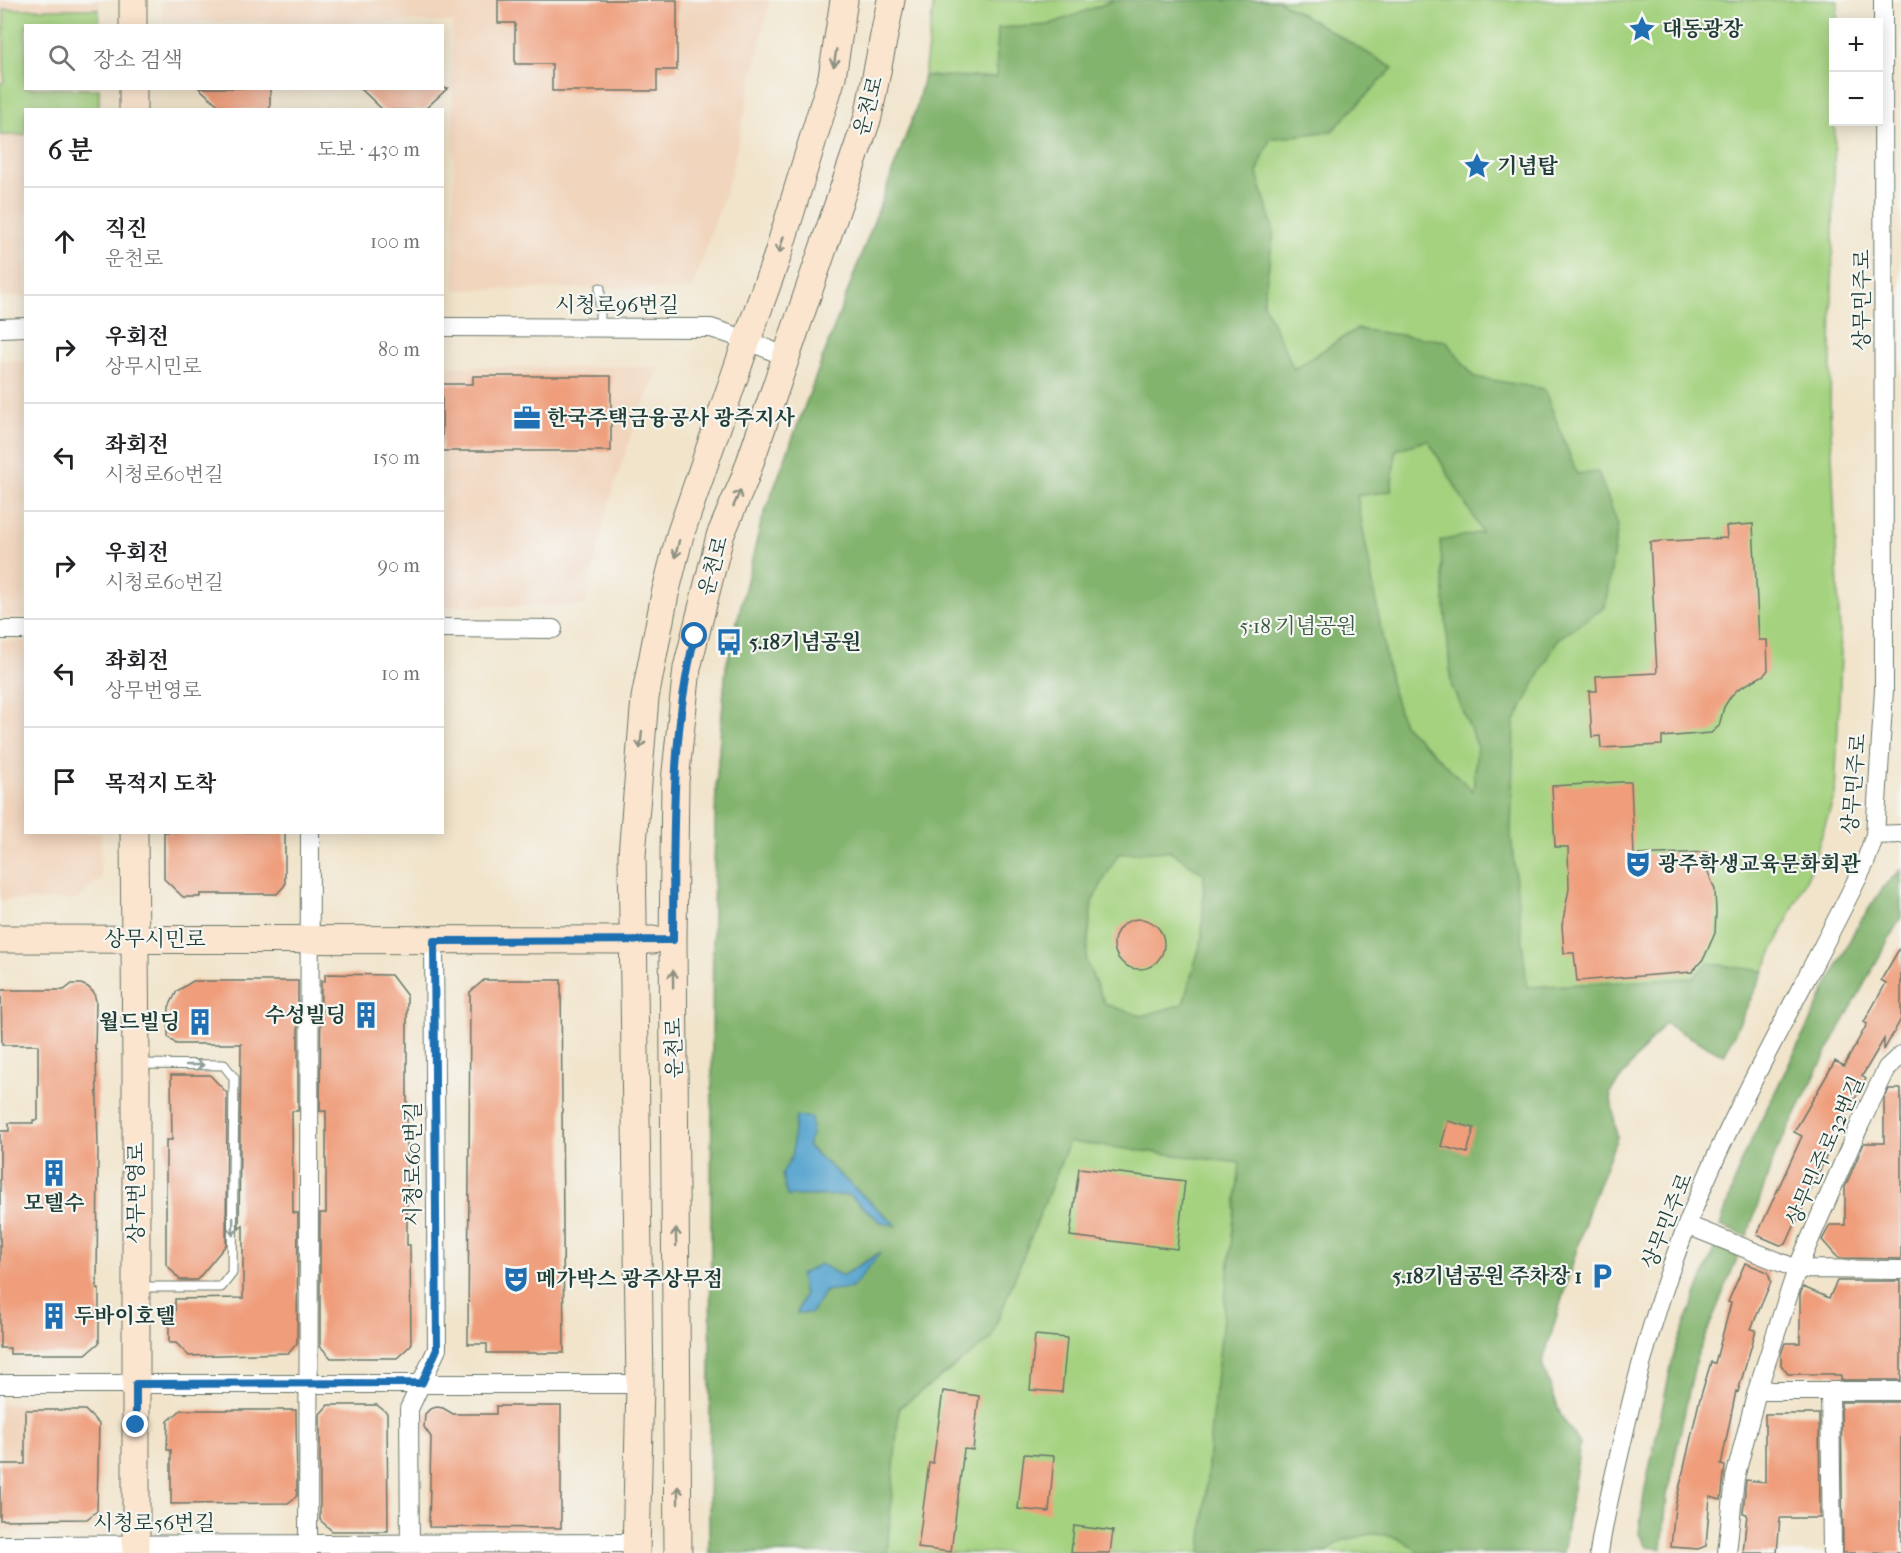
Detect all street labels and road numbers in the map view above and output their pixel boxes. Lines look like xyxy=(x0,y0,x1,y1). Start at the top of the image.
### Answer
street label: 운천로 xyxy=(849,74,887,138)
street label: 상무민주로 xyxy=(1850,249,1874,351)
street label: 시청로96번길 xyxy=(555,293,679,317)
street label: 운천로 xyxy=(694,534,732,598)
street label: 상무민주로 xyxy=(1838,732,1870,836)
street label: 상무시민로 xyxy=(104,927,206,951)
street label: 운천로 xyxy=(661,1017,687,1079)
street label: 상무민주로32번길 xyxy=(1781,1072,1869,1230)
street label: 시청로60번길 xyxy=(401,1102,425,1226)
street label: 상무번영로 xyxy=(124,1142,148,1244)
street label: 상무민주로 xyxy=(1637,1169,1697,1273)
street label: 시청로56번길 xyxy=(93,1511,215,1535)

